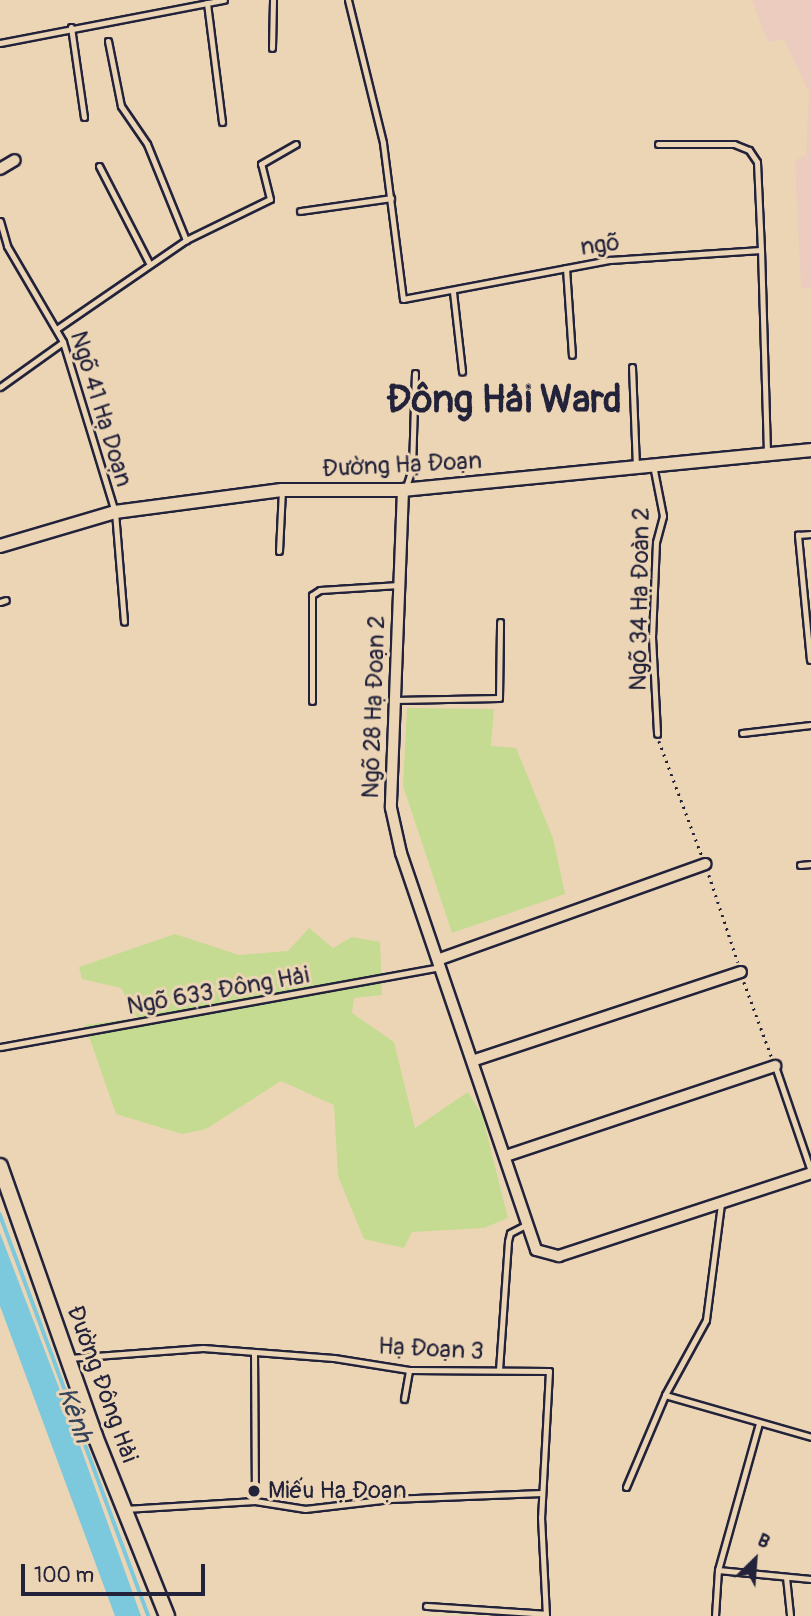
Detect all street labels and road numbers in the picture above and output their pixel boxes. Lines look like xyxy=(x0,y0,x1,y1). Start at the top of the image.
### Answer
street label: ngõ xyxy=(579,228,621,262)
street label: Ngõ 41 Hạ Doạn xyxy=(64,328,138,490)
street label: Đường Hạ Đoạn xyxy=(321,446,483,484)
street label: Ngõ 34 Hạ Đoàn 2 xyxy=(624,507,656,691)
street label: Ngõ 28 Hạ Đoạn 2 xyxy=(356,615,392,799)
street label: Ngõ 633 Đông Hải xyxy=(125,961,311,1021)
street label: Đường Đông Hải xyxy=(60,1302,144,1466)
street label: Hạ Đoạn 3 xyxy=(377,1332,485,1366)

